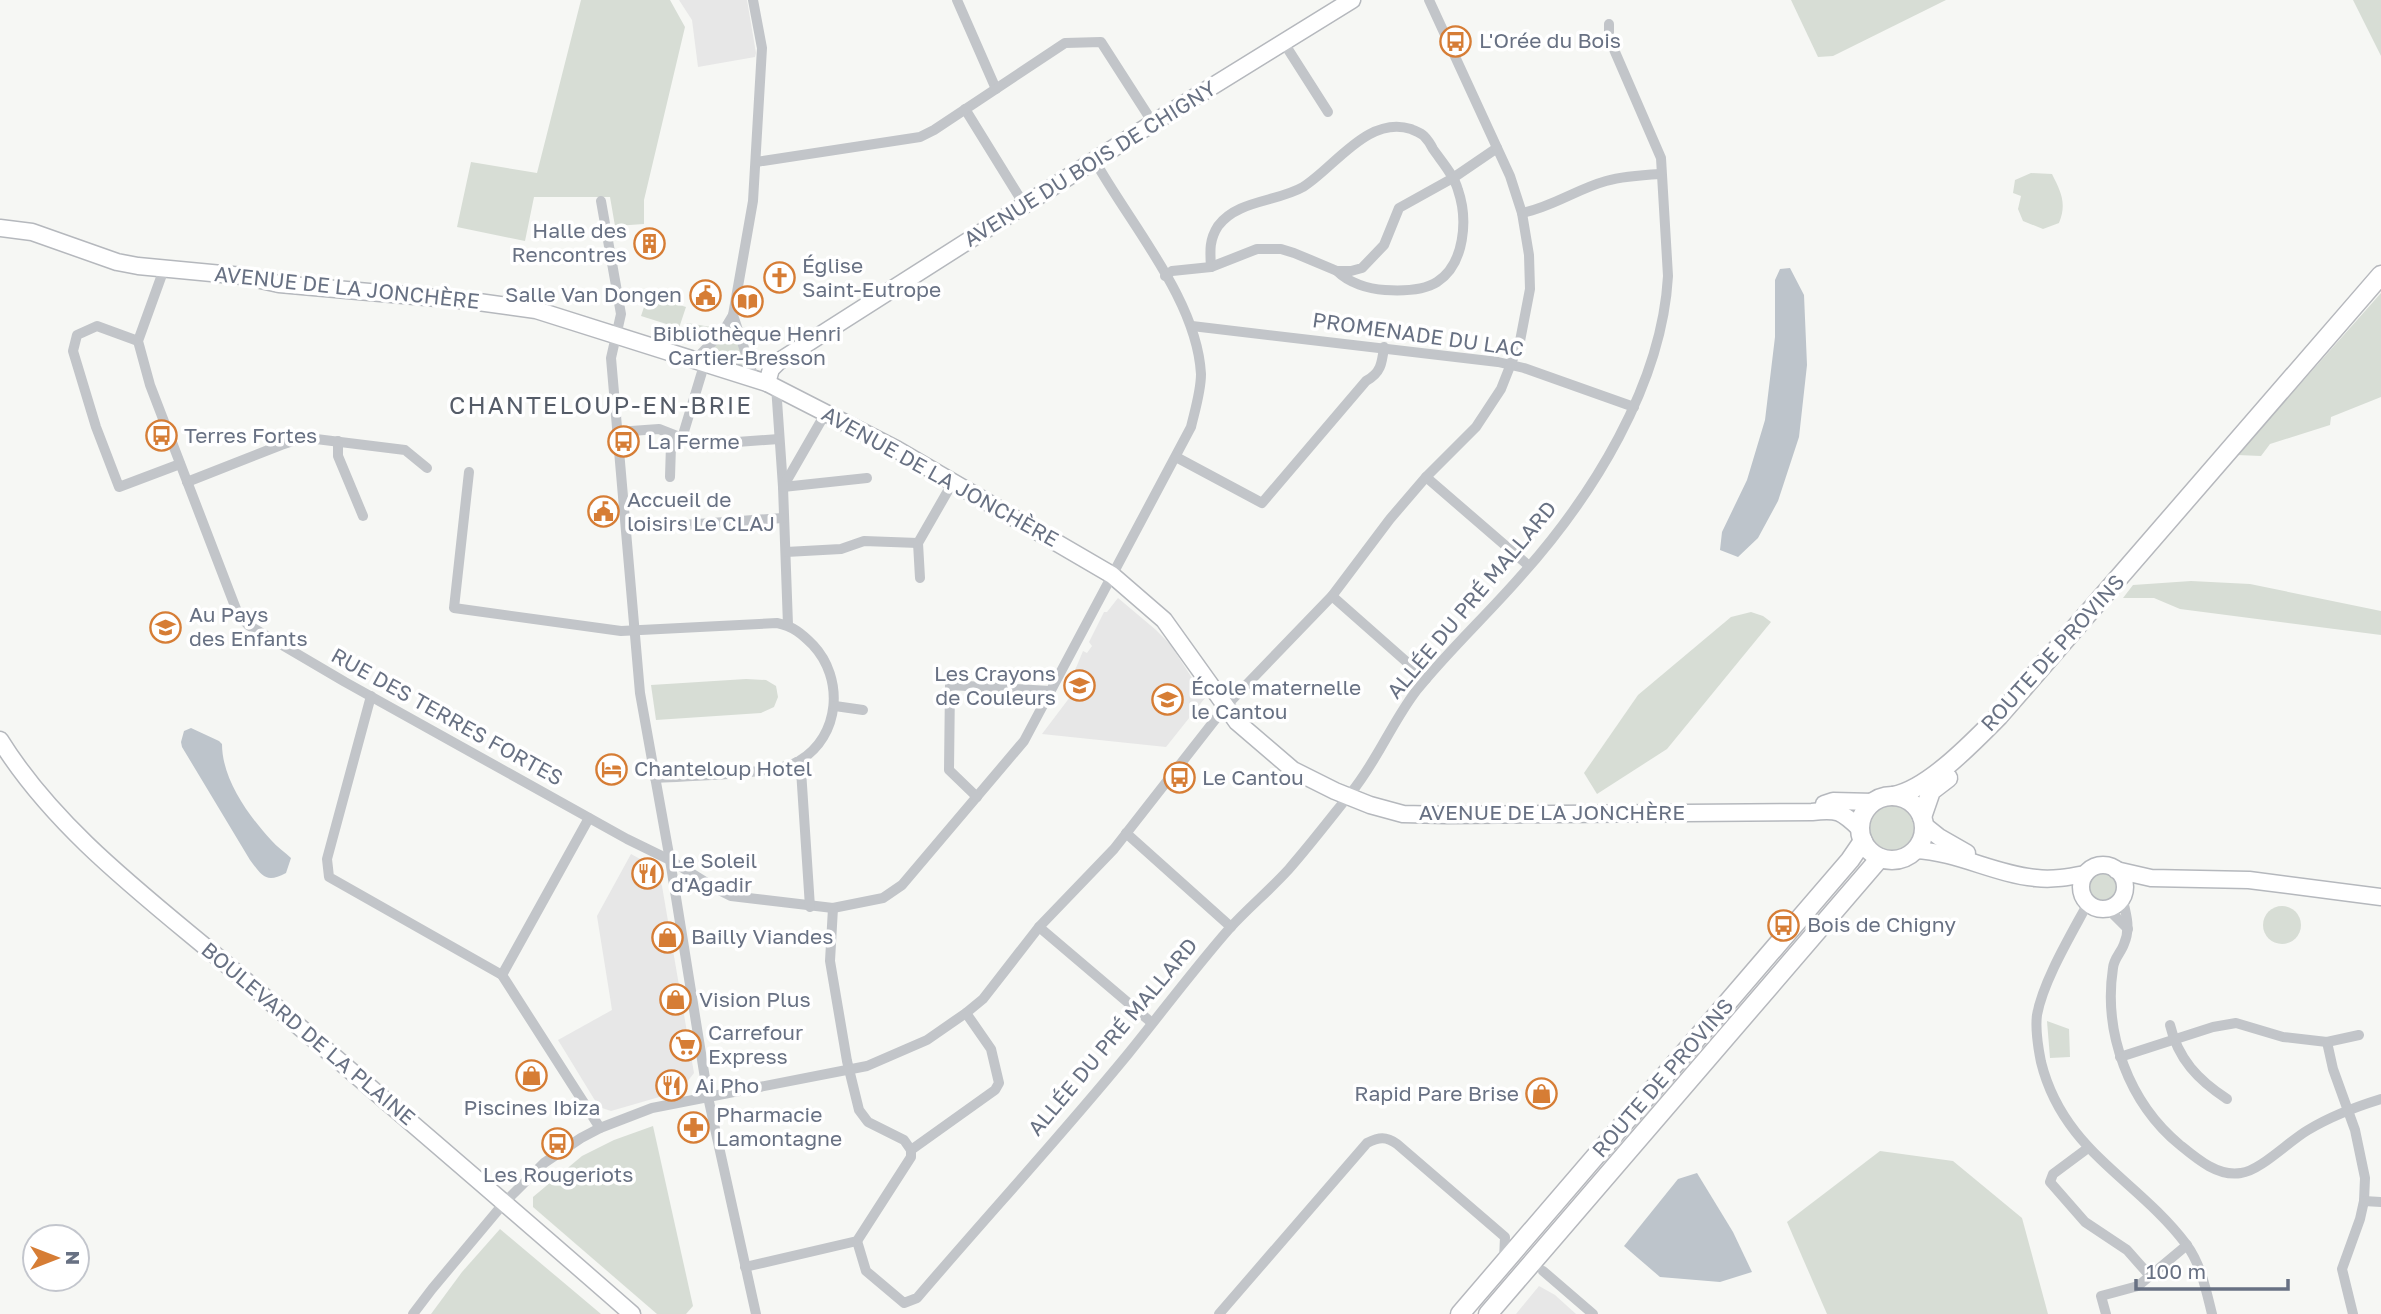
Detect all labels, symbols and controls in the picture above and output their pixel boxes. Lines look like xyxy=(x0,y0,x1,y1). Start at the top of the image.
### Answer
bus stop icon: L'Orée du Bois xyxy=(1439,24,1473,58)
place label: L'Orée du Bois xyxy=(1479,27,1621,53)
street label: AVENUE DU BOIS DE CHIGNY xyxy=(959,74,1221,252)
place label: Halle des Rencontres xyxy=(511,217,627,267)
building icon: Halle des Rencontres xyxy=(633,226,667,260)
place label: Église Saint-Eutrope xyxy=(802,252,941,302)
street label: AVENUE DE LA JONCHÈRE xyxy=(213,260,481,314)
church icon: Église Saint-Eutrope xyxy=(762,261,796,295)
public building icon: Salle Van Dongen xyxy=(688,278,722,312)
place label: Salle Van Dongen xyxy=(505,281,682,307)
library icon: Bibliothèque Henri Cartier-Bresson xyxy=(730,285,764,319)
street label: PROMENADE DU LAC xyxy=(1311,306,1525,362)
place label: Bibliothèque Henri Cartier-Bresson xyxy=(653,320,841,370)
district label: CHANTELOUP-EN-BRIE xyxy=(449,390,753,419)
street label: AVENUE DE LA JONCHÈRE xyxy=(818,400,1063,552)
bus stop icon: Terres Fortes xyxy=(144,419,178,453)
place label: Terres Fortes xyxy=(184,422,317,448)
bus stop icon: La Ferme xyxy=(607,425,641,459)
place label: La Ferme xyxy=(647,428,740,454)
place label: Accueil de loisirs Le CLAJ xyxy=(627,486,775,536)
public building icon: Accueil de loisirs Le CLAJ xyxy=(587,495,621,529)
street label: ALLÉE DU PRÉ MALLARD xyxy=(1381,495,1562,703)
street label: ROUTE DE PROVINS xyxy=(1975,568,2130,736)
place label: Au Pays des Enfants xyxy=(189,601,308,651)
school or university icon: Au Pays des Enfants xyxy=(149,610,183,644)
street label: RUE DES TERRES FORTES xyxy=(327,642,568,791)
place label: Les Crayons de Couleurs xyxy=(934,660,1056,710)
school or university icon: Les Crayons de Couleurs xyxy=(1062,669,1096,703)
place label: École maternelle le Cantou xyxy=(1191,674,1361,724)
school or university icon: École maternelle le Cantou xyxy=(1151,683,1185,717)
hotel icon: Chanteloup Hotel xyxy=(594,752,628,786)
place label: Chanteloup Hotel xyxy=(634,755,812,781)
bus stop icon: Le Cantou xyxy=(1162,761,1196,795)
place label: Le Cantou xyxy=(1202,764,1304,790)
street label: AVENUE DE LA JONCHÈRE xyxy=(1419,799,1685,825)
place label: Le Soleil d'Agadir xyxy=(671,847,757,897)
restaurant icon: Le Soleil d'Agadir xyxy=(631,856,665,890)
bus stop icon: Bois de Chigny xyxy=(1767,908,1801,942)
place label: Bois de Chigny xyxy=(1807,911,1956,937)
shop icon: Bailly Viandes xyxy=(651,920,685,954)
place label: Bailly Viandes xyxy=(691,923,833,949)
street label: ALLÉE DU PRÉ MALLARD xyxy=(1022,932,1203,1140)
street label: BOULEVARD DE LA PLAINE xyxy=(197,936,421,1130)
shop icon: Vision Plus xyxy=(659,983,693,1017)
place label: Vision Plus xyxy=(699,986,811,1012)
street label: ROUTE DE PROVINS xyxy=(1586,993,1738,1162)
place label: Carrefour Express xyxy=(708,1019,803,1069)
supermarket icon: Carrefour Express xyxy=(668,1028,702,1062)
shop icon: Piscines Ibiza xyxy=(515,1059,549,1093)
restaurant icon: Ai Pho xyxy=(655,1069,689,1103)
place label: Ai Pho xyxy=(695,1072,759,1098)
shop icon: Rapid Pare Brise xyxy=(1525,1077,1559,1111)
place label: Rapid Pare Brise xyxy=(1354,1080,1519,1106)
place label: Piscines Ibiza xyxy=(464,1094,600,1120)
place label: Pharmacie Lamontagne xyxy=(716,1101,842,1151)
pharmacy icon: Pharmacie Lamontagne xyxy=(676,1110,710,1144)
bus stop icon: Les Rougeriots xyxy=(541,1126,575,1160)
place label: Les Rougeriots xyxy=(483,1161,633,1187)
north arrow xyxy=(21,1223,91,1293)
scale bar xyxy=(2136,1248,2288,1292)
text: N xyxy=(62,1251,85,1265)
text: 100 m xyxy=(2146,1258,2206,1284)

